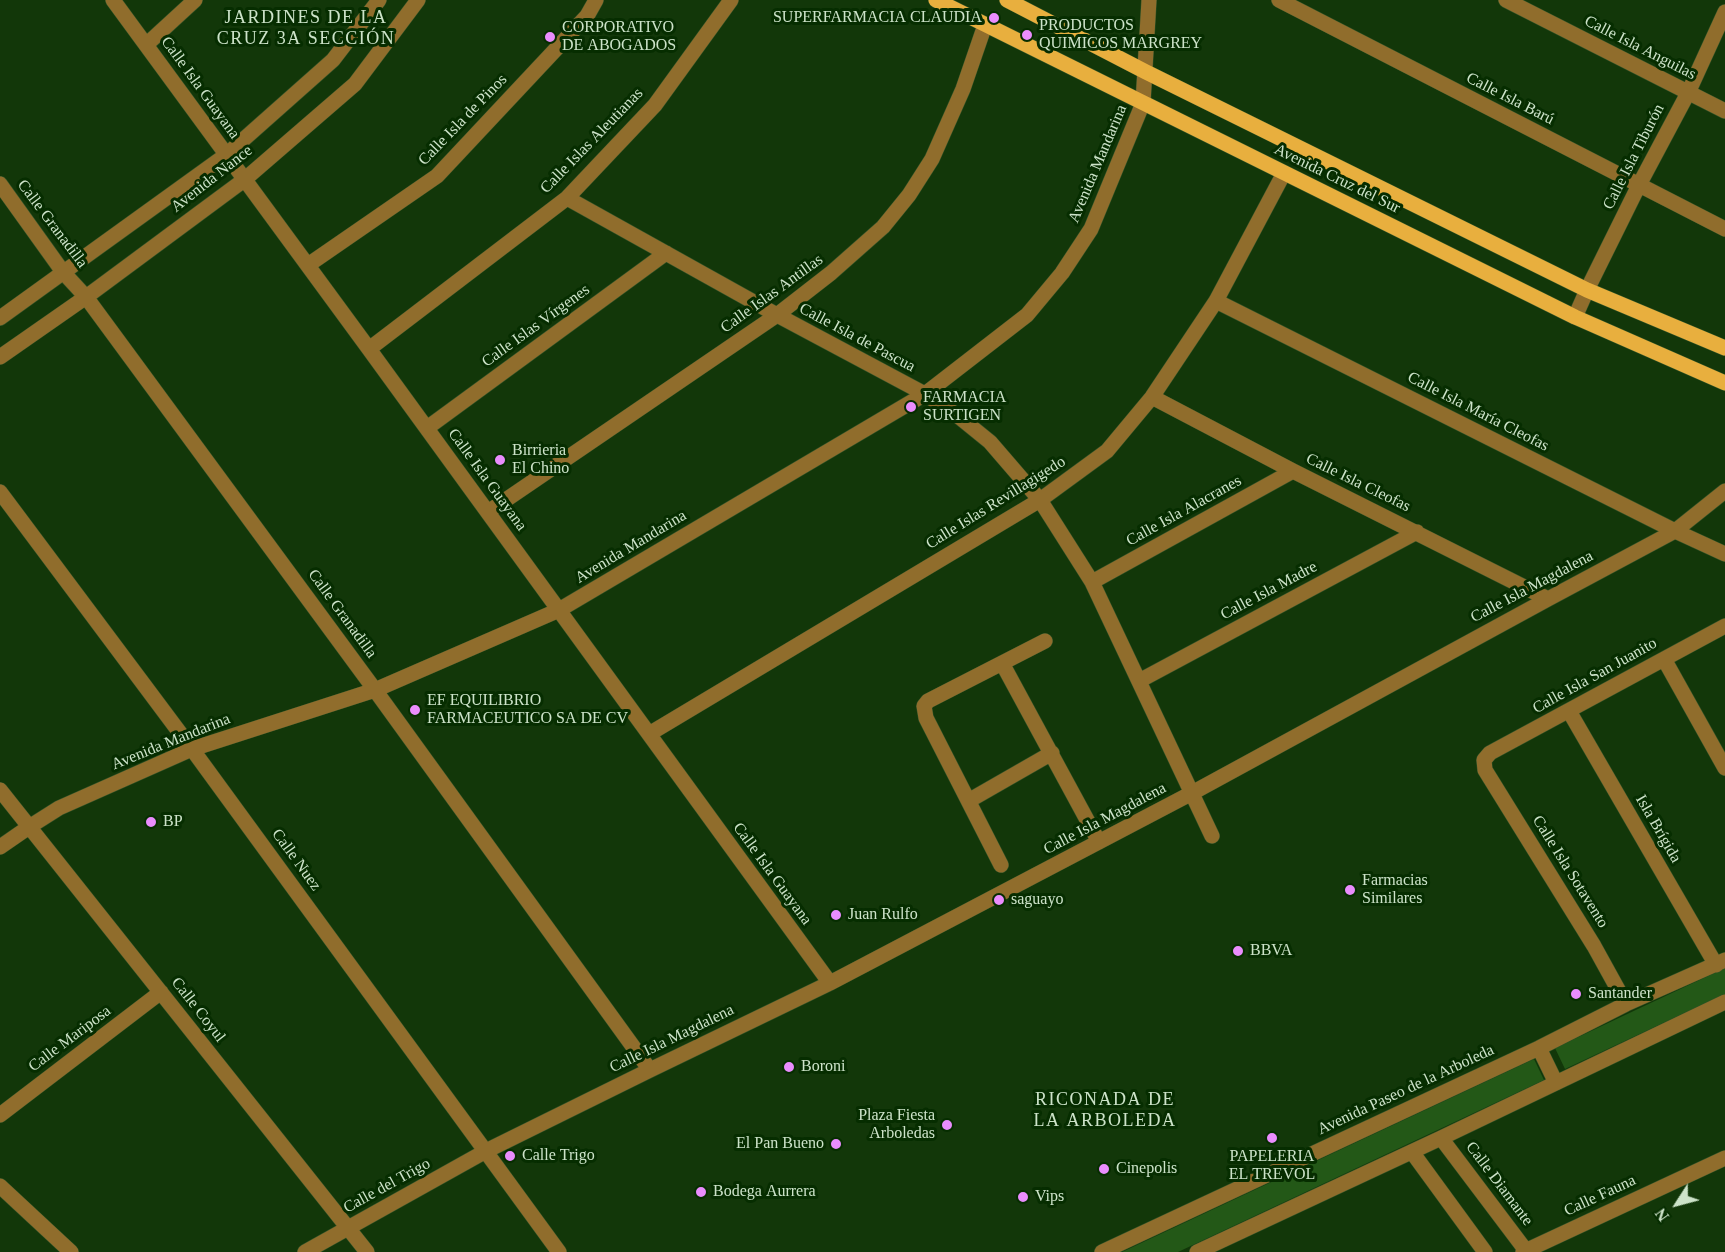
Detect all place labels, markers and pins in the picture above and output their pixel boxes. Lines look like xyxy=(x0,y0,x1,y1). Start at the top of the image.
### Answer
place label: SUPERFARMACIA CLAUDIA xyxy=(773,8,982,28)
marker: SUPERFARMACIA CLAUDIA xyxy=(987,11,1001,25)
place label: PRODUCTOS QUIMICOS MARGREY xyxy=(1039,16,1202,54)
place label: CORPORATIVO DE ABOGADOS xyxy=(562,18,676,56)
marker: PRODUCTOS QUIMICOS MARGREY xyxy=(1020,28,1034,42)
marker: CORPORATIVO DE ABOGADOS xyxy=(543,30,557,44)
place label: FARMACIA SURTIGEN xyxy=(923,388,1006,426)
marker: FARMACIA SURTIGEN xyxy=(904,400,918,414)
place label: Birrieria El Chino xyxy=(512,441,569,479)
marker: Birrieria El Chino xyxy=(493,453,507,467)
place label: EF EQUILIBRIO FARMACEUTICO SA DE CV xyxy=(427,691,628,729)
marker: EF EQUILIBRIO FARMACEUTICO SA DE CV xyxy=(408,703,422,717)
place label: BP xyxy=(163,812,183,832)
marker: BP xyxy=(144,815,158,829)
place label: Farmacias Similares xyxy=(1362,871,1428,909)
marker: Farmacias Similares xyxy=(1343,883,1357,897)
place label: saguayo xyxy=(1011,890,1063,910)
marker: saguayo xyxy=(992,893,1006,907)
place label: Juan Rulfo xyxy=(848,905,918,925)
marker: Juan Rulfo xyxy=(829,908,843,922)
place label: BBVA xyxy=(1250,941,1292,961)
marker: BBVA xyxy=(1231,944,1245,958)
place label: Santander xyxy=(1588,984,1652,1004)
marker: Santander xyxy=(1569,987,1583,1001)
place label: Boroni xyxy=(801,1057,845,1077)
marker: Boroni xyxy=(782,1060,796,1074)
place label: Plaza Fiesta Arboledas xyxy=(858,1106,935,1144)
marker: Plaza Fiesta Arboledas xyxy=(940,1118,954,1132)
marker: PAPELERIA EL TREVOL xyxy=(1265,1131,1279,1145)
place label: El Pan Bueno xyxy=(736,1134,824,1154)
marker: El Pan Bueno xyxy=(829,1137,843,1151)
place label: Calle Trigo xyxy=(522,1146,595,1166)
place label: PAPELERIA EL TREVOL xyxy=(1229,1147,1315,1185)
marker: Calle Trigo xyxy=(503,1149,517,1163)
place label: Cinepolis xyxy=(1116,1159,1177,1179)
marker: Cinepolis xyxy=(1097,1162,1111,1176)
place label: Bodega Aurrera xyxy=(713,1182,816,1202)
marker: Bodega Aurrera xyxy=(694,1185,708,1199)
place label: Vips xyxy=(1035,1187,1064,1207)
marker: Vips xyxy=(1016,1190,1030,1204)

